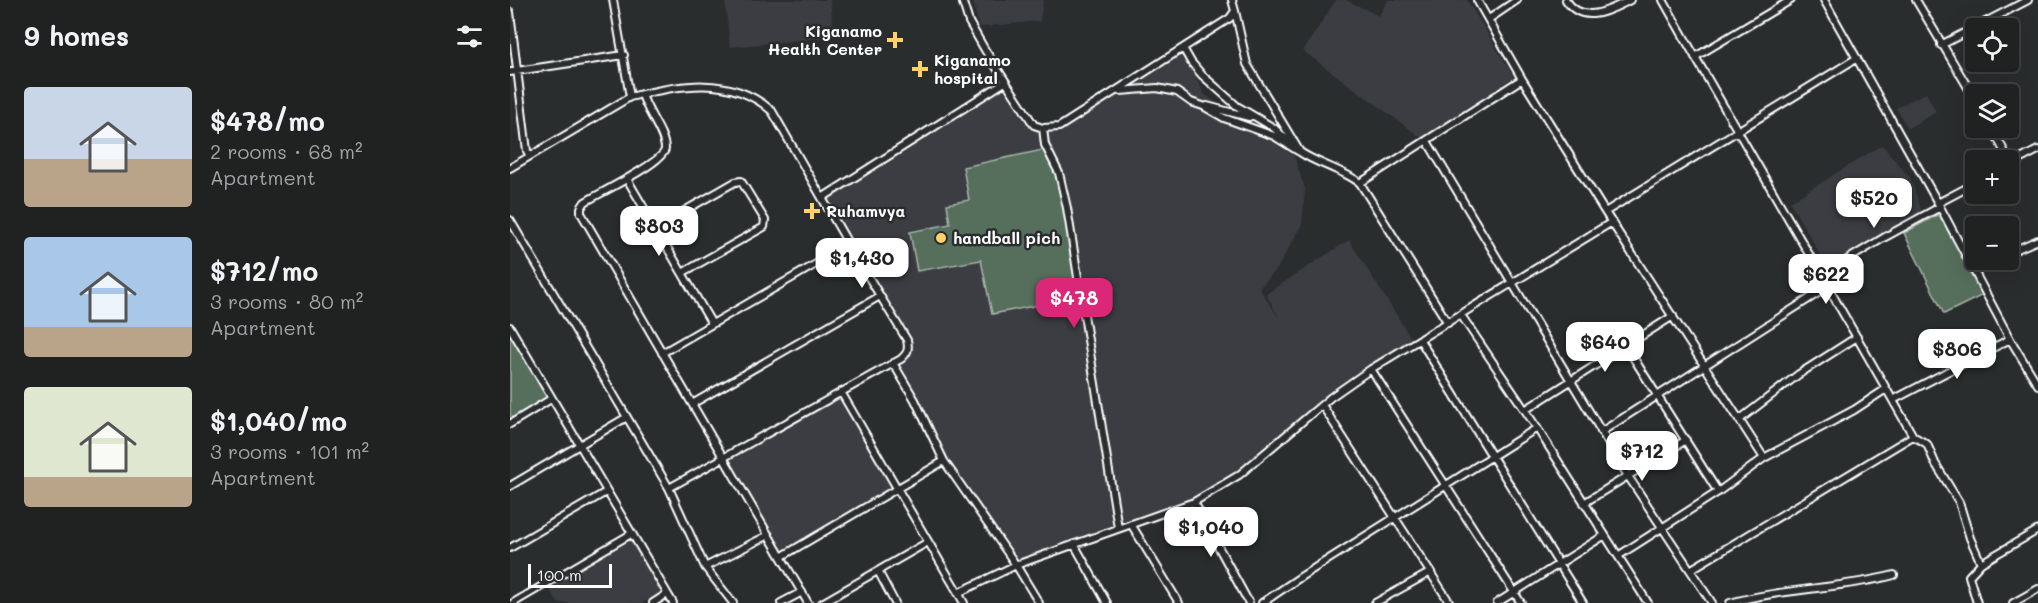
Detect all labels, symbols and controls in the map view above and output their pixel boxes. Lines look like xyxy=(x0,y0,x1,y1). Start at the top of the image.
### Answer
map controls xyxy=(1965,18,2019,270)
button: locate xyxy=(1965,18,2019,72)
text: 9 homes xyxy=(24,19,129,53)
icon: filters xyxy=(453,20,486,53)
place label: Kiganamo Health Center xyxy=(768,20,882,59)
marker: Kiganamo Health Center xyxy=(886,31,904,49)
place label: Kiganamo hospital xyxy=(934,49,1011,88)
marker: Kiganamo hospital xyxy=(911,60,929,78)
button: layers xyxy=(1965,84,2019,138)
text: $478/mo xyxy=(210,104,325,138)
icon: home xyxy=(72,111,144,183)
text: 2 rooms · 68 m² xyxy=(210,138,363,164)
button: + xyxy=(1965,150,2019,204)
text: Apartment xyxy=(210,164,316,190)
pin: $520 xyxy=(1838,178,1910,229)
text: $520 xyxy=(1850,184,1898,210)
place label: Ruhamvya xyxy=(826,200,905,221)
marker: Ruhamvya xyxy=(803,202,821,220)
pin: $803 xyxy=(623,206,695,257)
text: $803 xyxy=(634,212,684,238)
button: − xyxy=(1965,216,2019,270)
place label: handball pich xyxy=(953,227,1060,248)
marker: handball pich xyxy=(934,231,948,245)
pin: $1,430 xyxy=(813,238,911,289)
text: $1,430 xyxy=(830,244,894,270)
text: $712/mo xyxy=(210,254,318,288)
pin: $622 xyxy=(1790,254,1862,305)
text: $622 xyxy=(1803,260,1849,286)
icon: home xyxy=(72,261,144,333)
pin: $478 xyxy=(1038,278,1110,329)
text: $478 xyxy=(1050,284,1098,310)
text: 3 rooms · 80 m² xyxy=(210,288,363,314)
text: Apartment xyxy=(210,314,316,340)
pin: $640 xyxy=(1569,322,1641,373)
text: $640 xyxy=(1580,328,1630,354)
pin: $806 xyxy=(1921,329,1993,380)
text: $806 xyxy=(1932,335,1982,361)
text: $1,040/mo xyxy=(210,404,347,438)
icon: home xyxy=(72,411,144,483)
pin: $712 xyxy=(1606,431,1678,482)
text: $712 xyxy=(1620,437,1664,463)
text: 3 rooms · 101 m² xyxy=(210,438,369,464)
text: Apartment xyxy=(210,464,316,490)
pin: $1,040 xyxy=(1162,507,1260,558)
text: $1,040 xyxy=(1178,513,1244,539)
scale bar xyxy=(528,561,612,588)
text: 100 m xyxy=(537,564,582,585)

